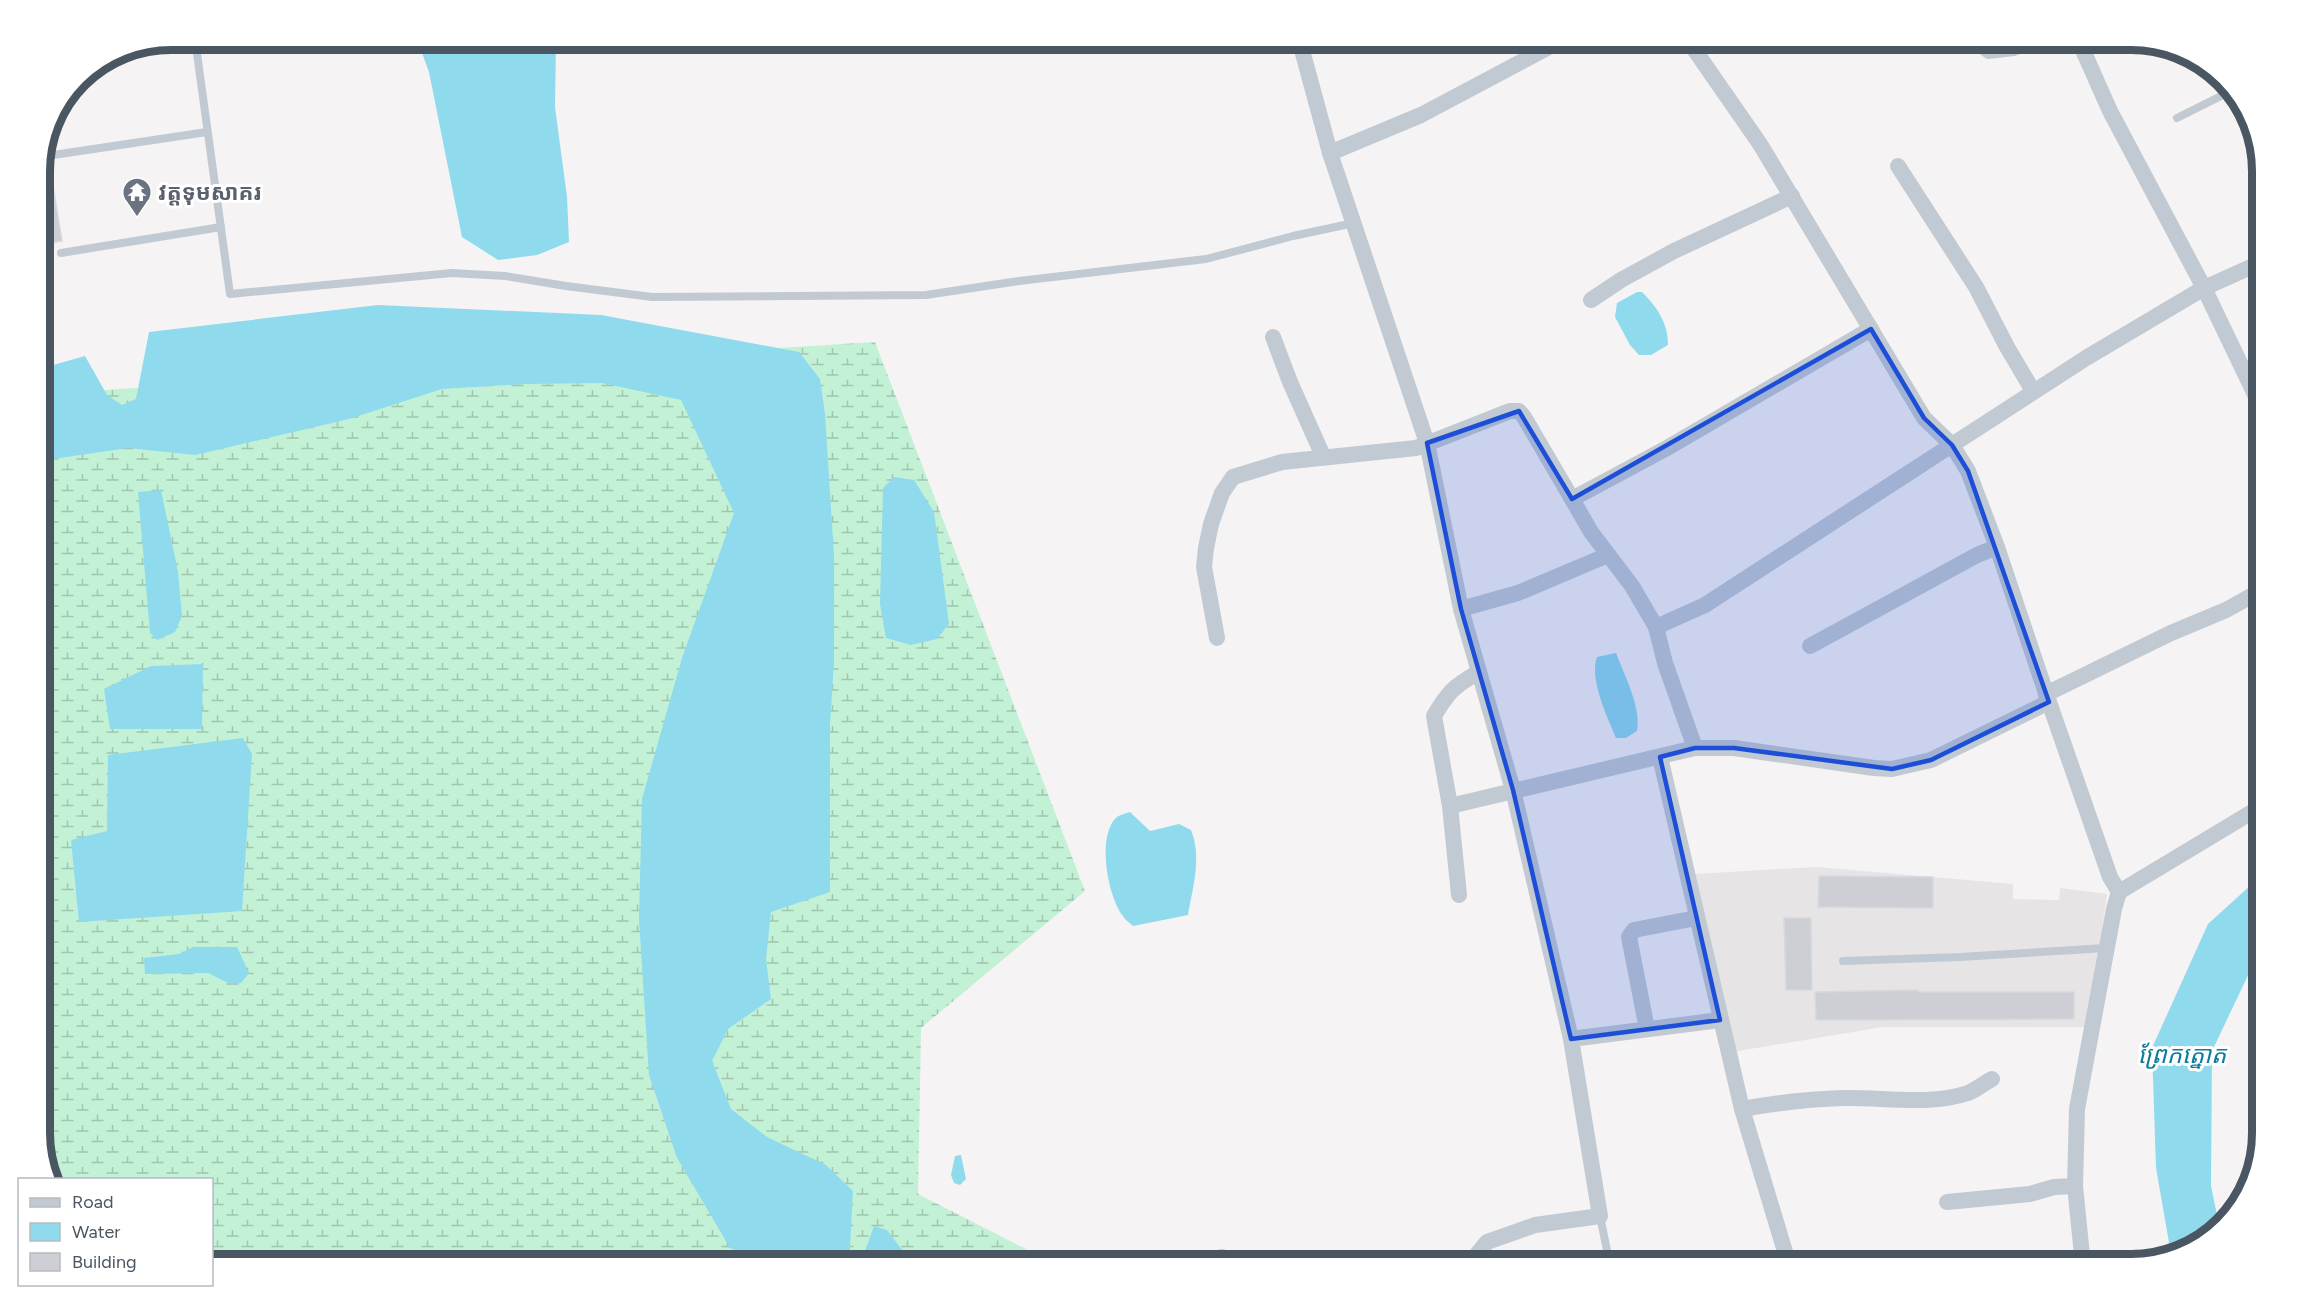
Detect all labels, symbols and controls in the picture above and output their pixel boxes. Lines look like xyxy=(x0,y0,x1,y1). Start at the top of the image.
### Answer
temple icon: វត្តទុមសាគរ xyxy=(121,176,153,218)
place label: វត្តទុមសាគរ xyxy=(158,179,261,206)
water label: ព្រែកត្នោត xyxy=(2138,1040,2228,1069)
legend xyxy=(18,1178,213,1286)
text: Road xyxy=(72,1191,113,1213)
text: Water xyxy=(72,1221,120,1243)
text: Building xyxy=(72,1251,137,1273)

